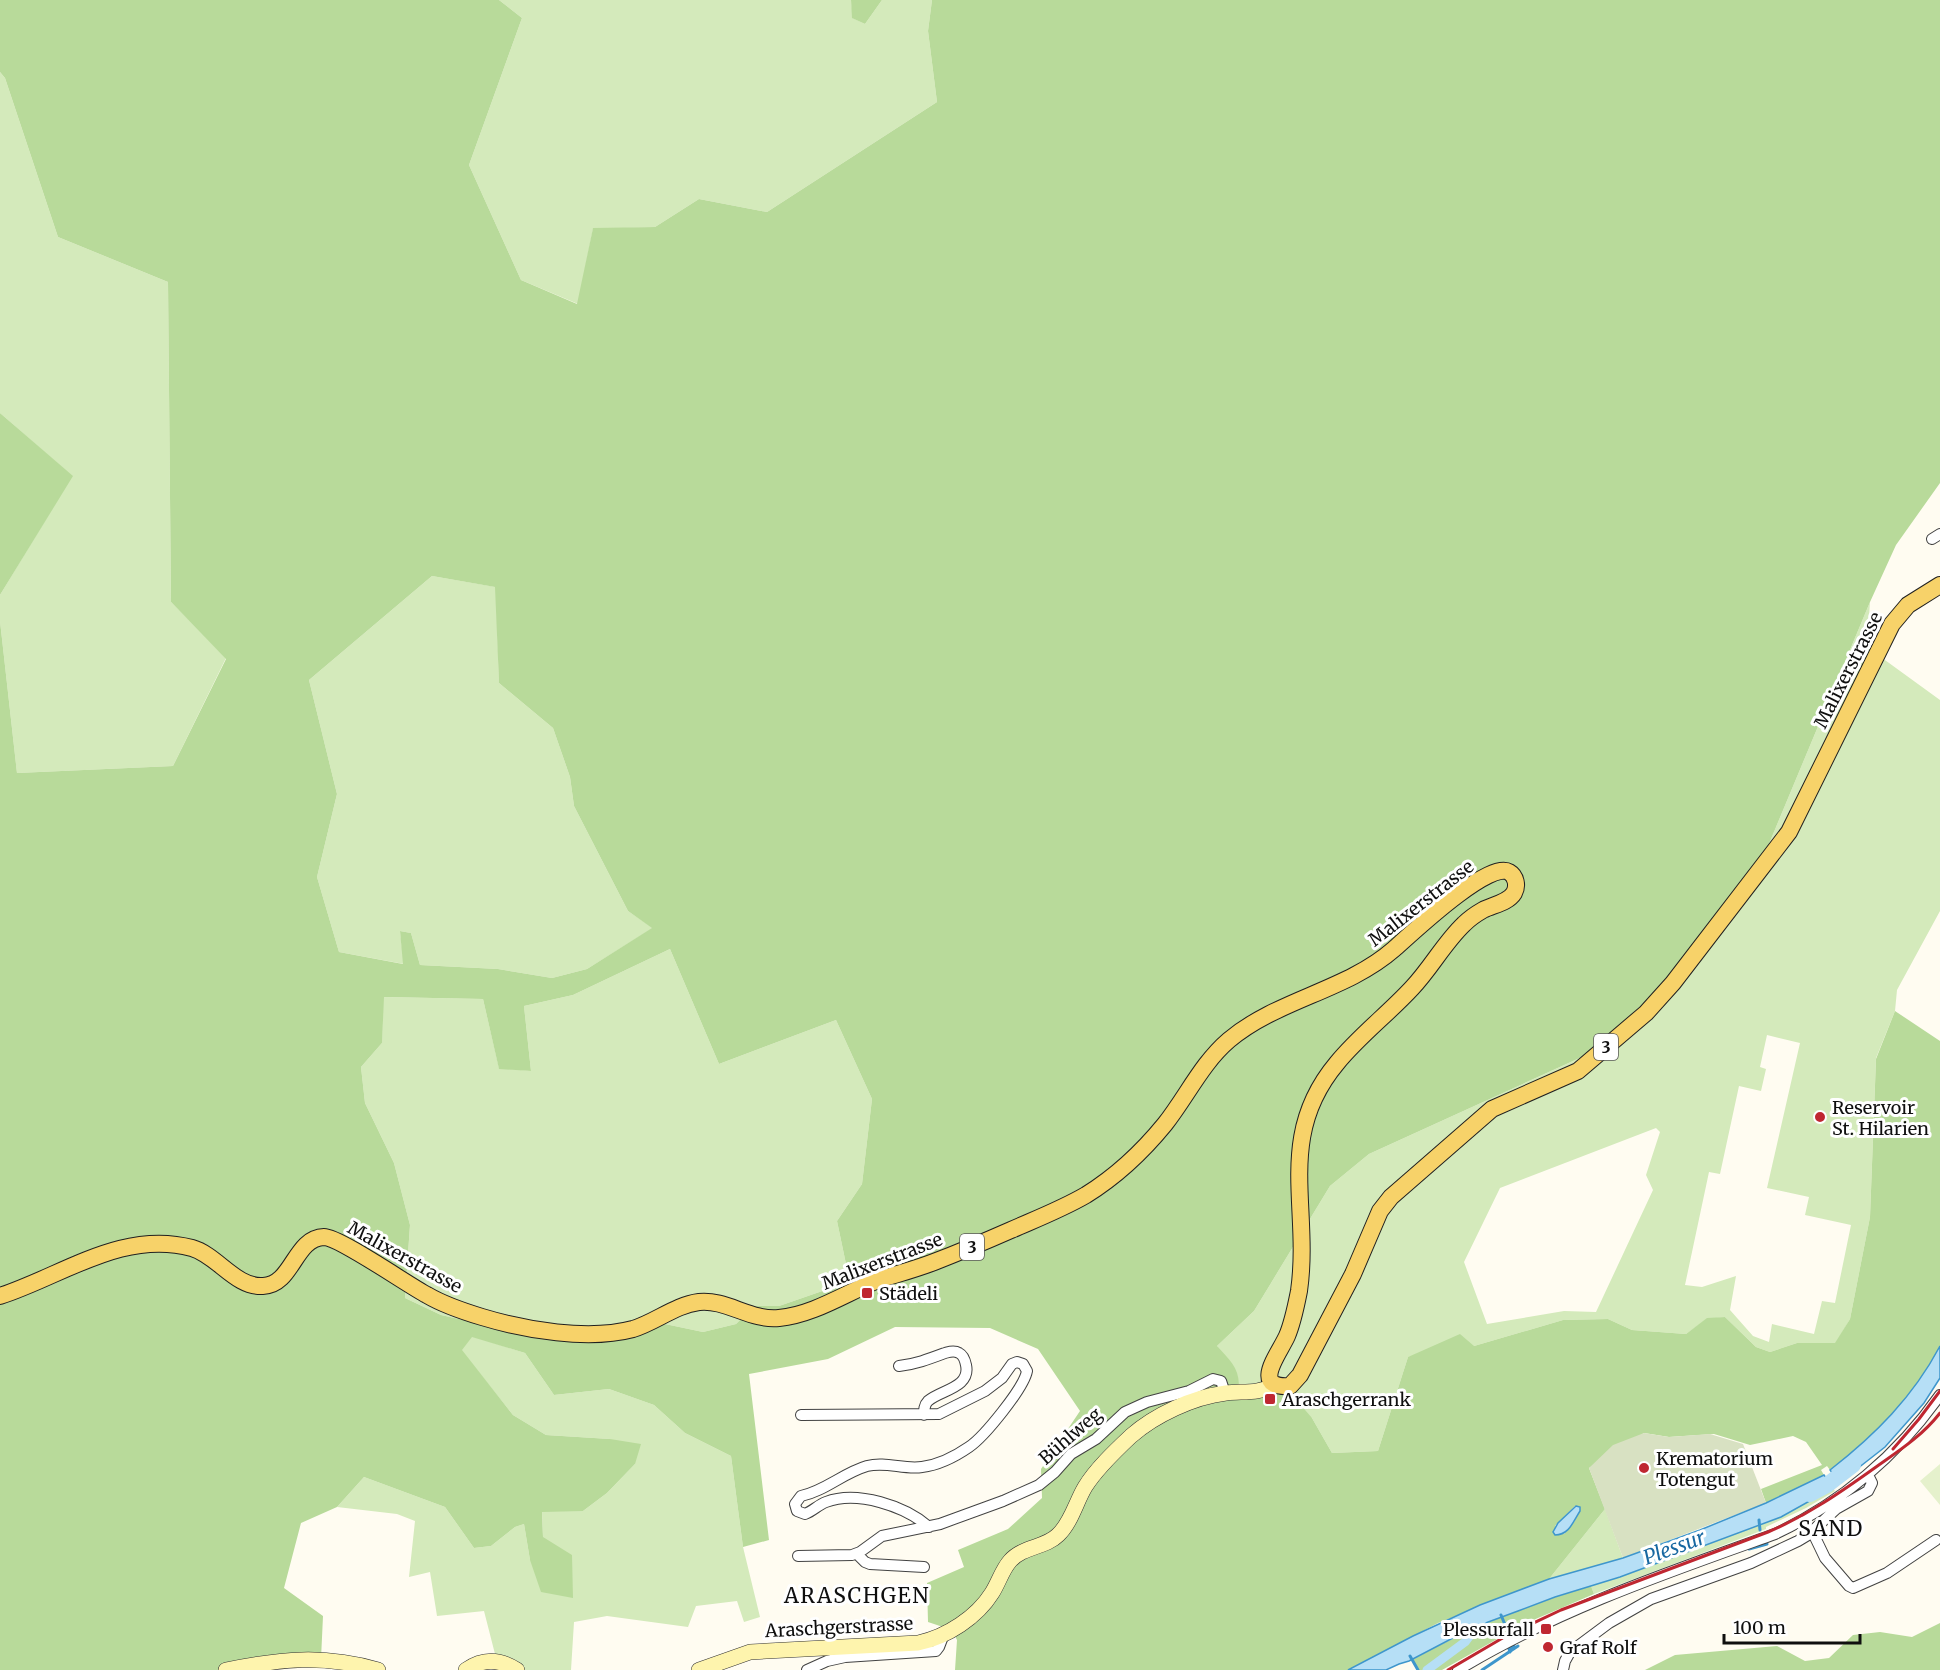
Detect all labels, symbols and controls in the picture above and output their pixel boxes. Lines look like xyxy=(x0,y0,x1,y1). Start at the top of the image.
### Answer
street label: Malixerstrasse xyxy=(1809,608,1887,732)
street label: Malixerstrasse xyxy=(1364,855,1478,951)
road number: 3 xyxy=(1594,1034,1618,1060)
place label: Reservoir St. Hilarien xyxy=(1832,1096,1929,1140)
marker: Reservoir St. Hilarien xyxy=(1813,1110,1827,1124)
street label: Malixerstrasse xyxy=(344,1216,466,1298)
street label: Malixerstrasse xyxy=(818,1227,946,1295)
road number: 3 xyxy=(960,1234,984,1260)
place label: Städeli xyxy=(879,1282,938,1305)
marker: Städeli xyxy=(860,1286,874,1300)
place label: Araschgerrank xyxy=(1281,1388,1411,1411)
marker: Araschgerrank xyxy=(1263,1392,1277,1406)
street label: Bühlweg xyxy=(1034,1402,1106,1470)
place label: Krematorium Totengut xyxy=(1656,1447,1773,1491)
marker: Krematorium Totengut xyxy=(1637,1461,1651,1475)
district label: SAND xyxy=(1798,1515,1864,1542)
water label: Plessur xyxy=(1640,1524,1709,1570)
district label: ARASCHGEN xyxy=(783,1582,930,1609)
scale bar xyxy=(1724,1607,1860,1645)
street label: Araschgerstrasse xyxy=(763,1612,914,1642)
text: 100 m xyxy=(1733,1616,1786,1639)
place label: Plessurfall xyxy=(1443,1618,1534,1641)
marker: Plessurfall xyxy=(1539,1622,1553,1636)
place label: Graf Rolf xyxy=(1560,1636,1638,1659)
marker: Graf Rolf xyxy=(1541,1640,1555,1654)

